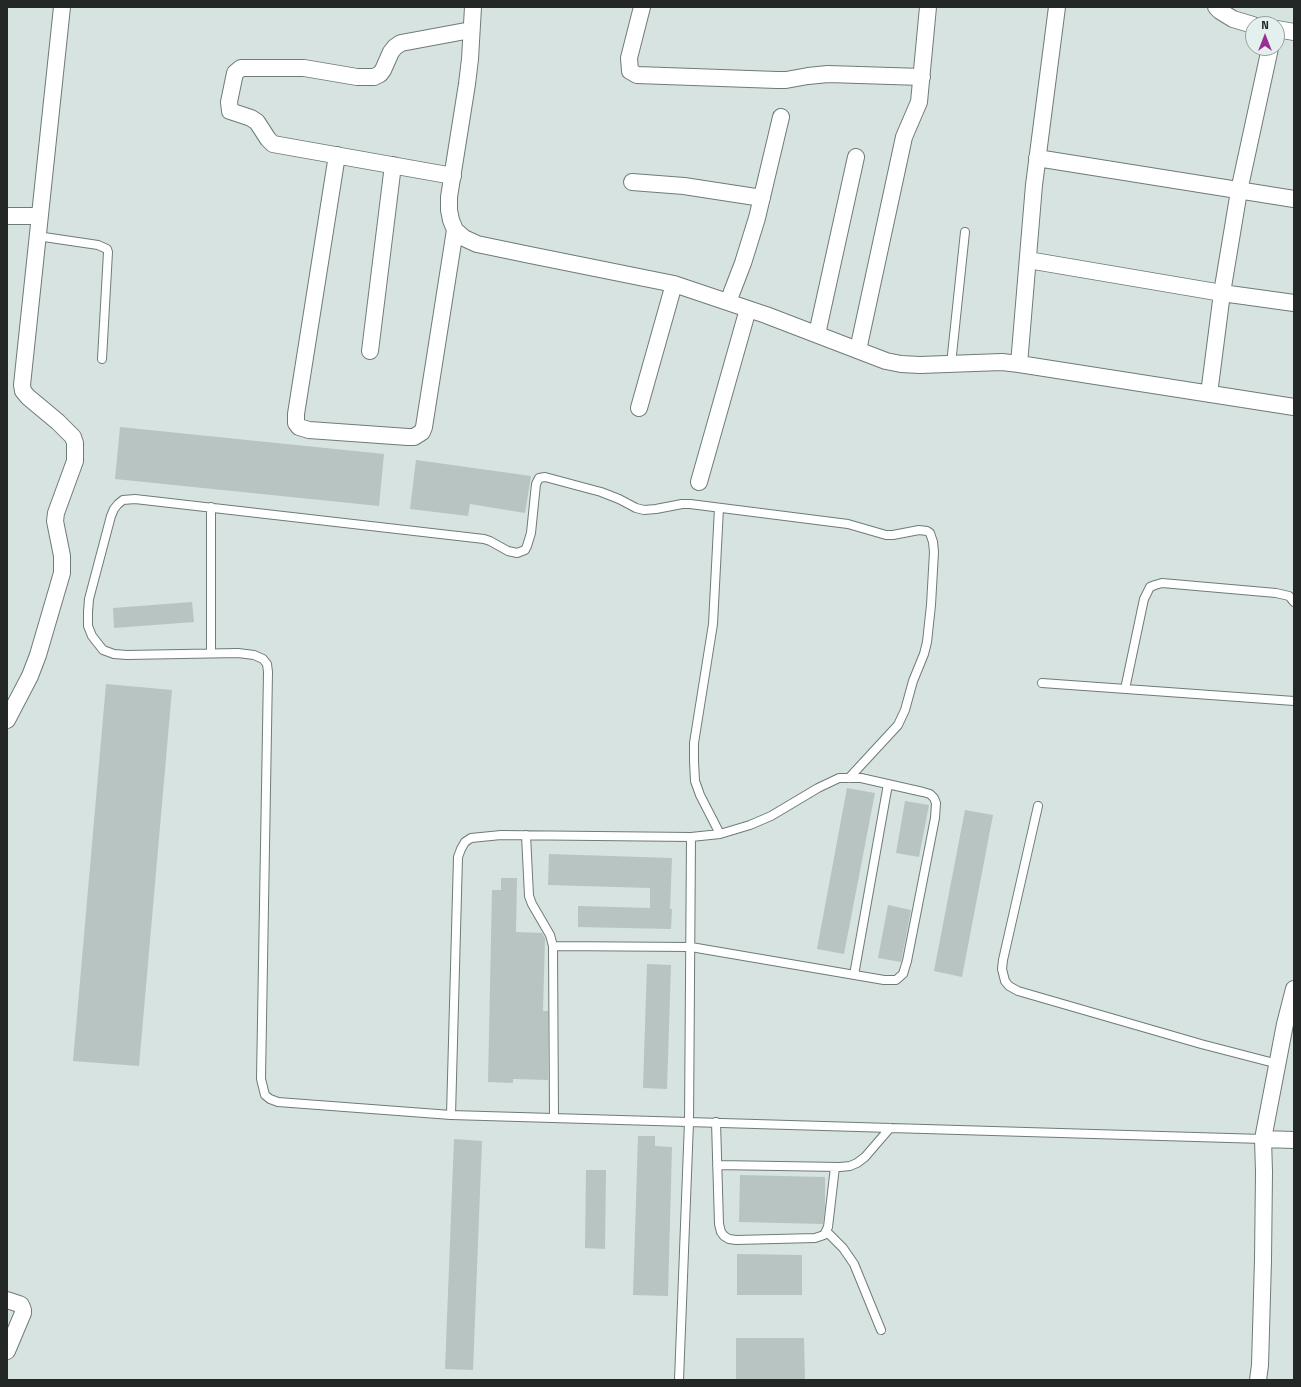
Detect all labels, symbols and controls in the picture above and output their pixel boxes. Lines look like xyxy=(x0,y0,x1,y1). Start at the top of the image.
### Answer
north arrow xyxy=(1245,16,1285,56)
text: N xyxy=(1261,17,1269,33)

